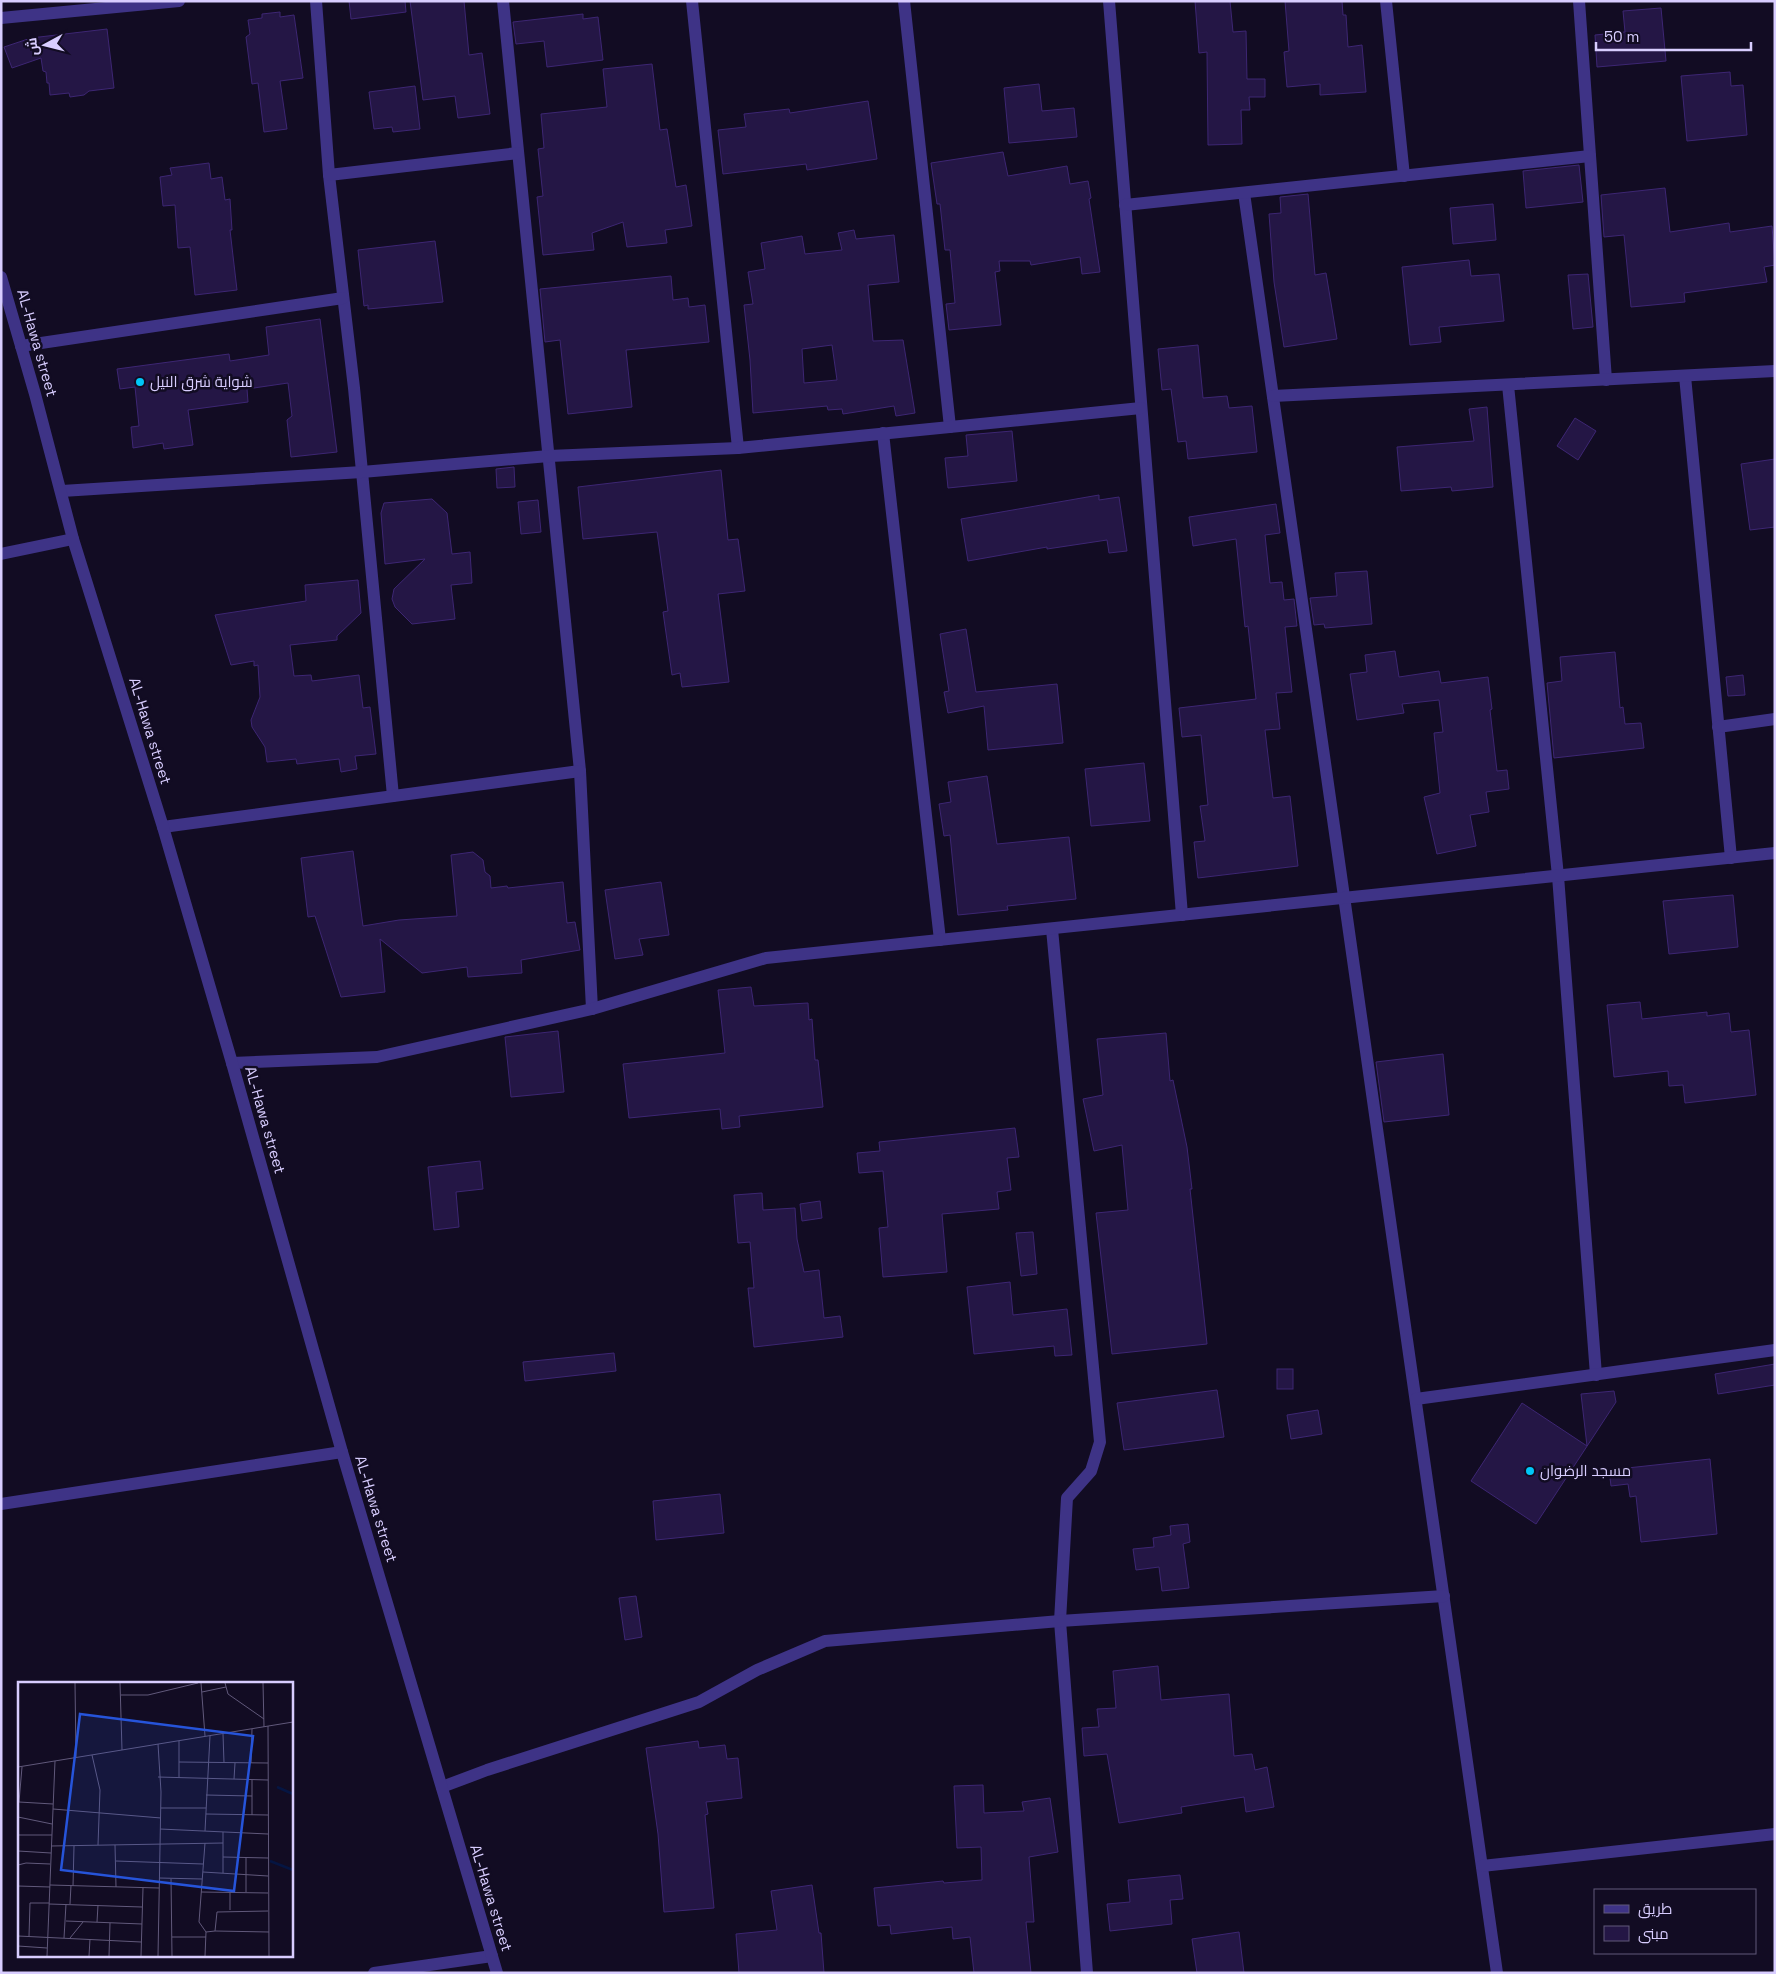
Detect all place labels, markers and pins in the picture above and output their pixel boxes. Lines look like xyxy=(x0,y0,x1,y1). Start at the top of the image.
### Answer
place label: شواية شرق النيل xyxy=(150,372,253,392)
marker: شواية شرق النيل xyxy=(134,376,146,388)
place label: مسجد الرضوان xyxy=(1540,1461,1631,1481)
marker: مسجد الرضوان xyxy=(1524,1465,1536,1477)

